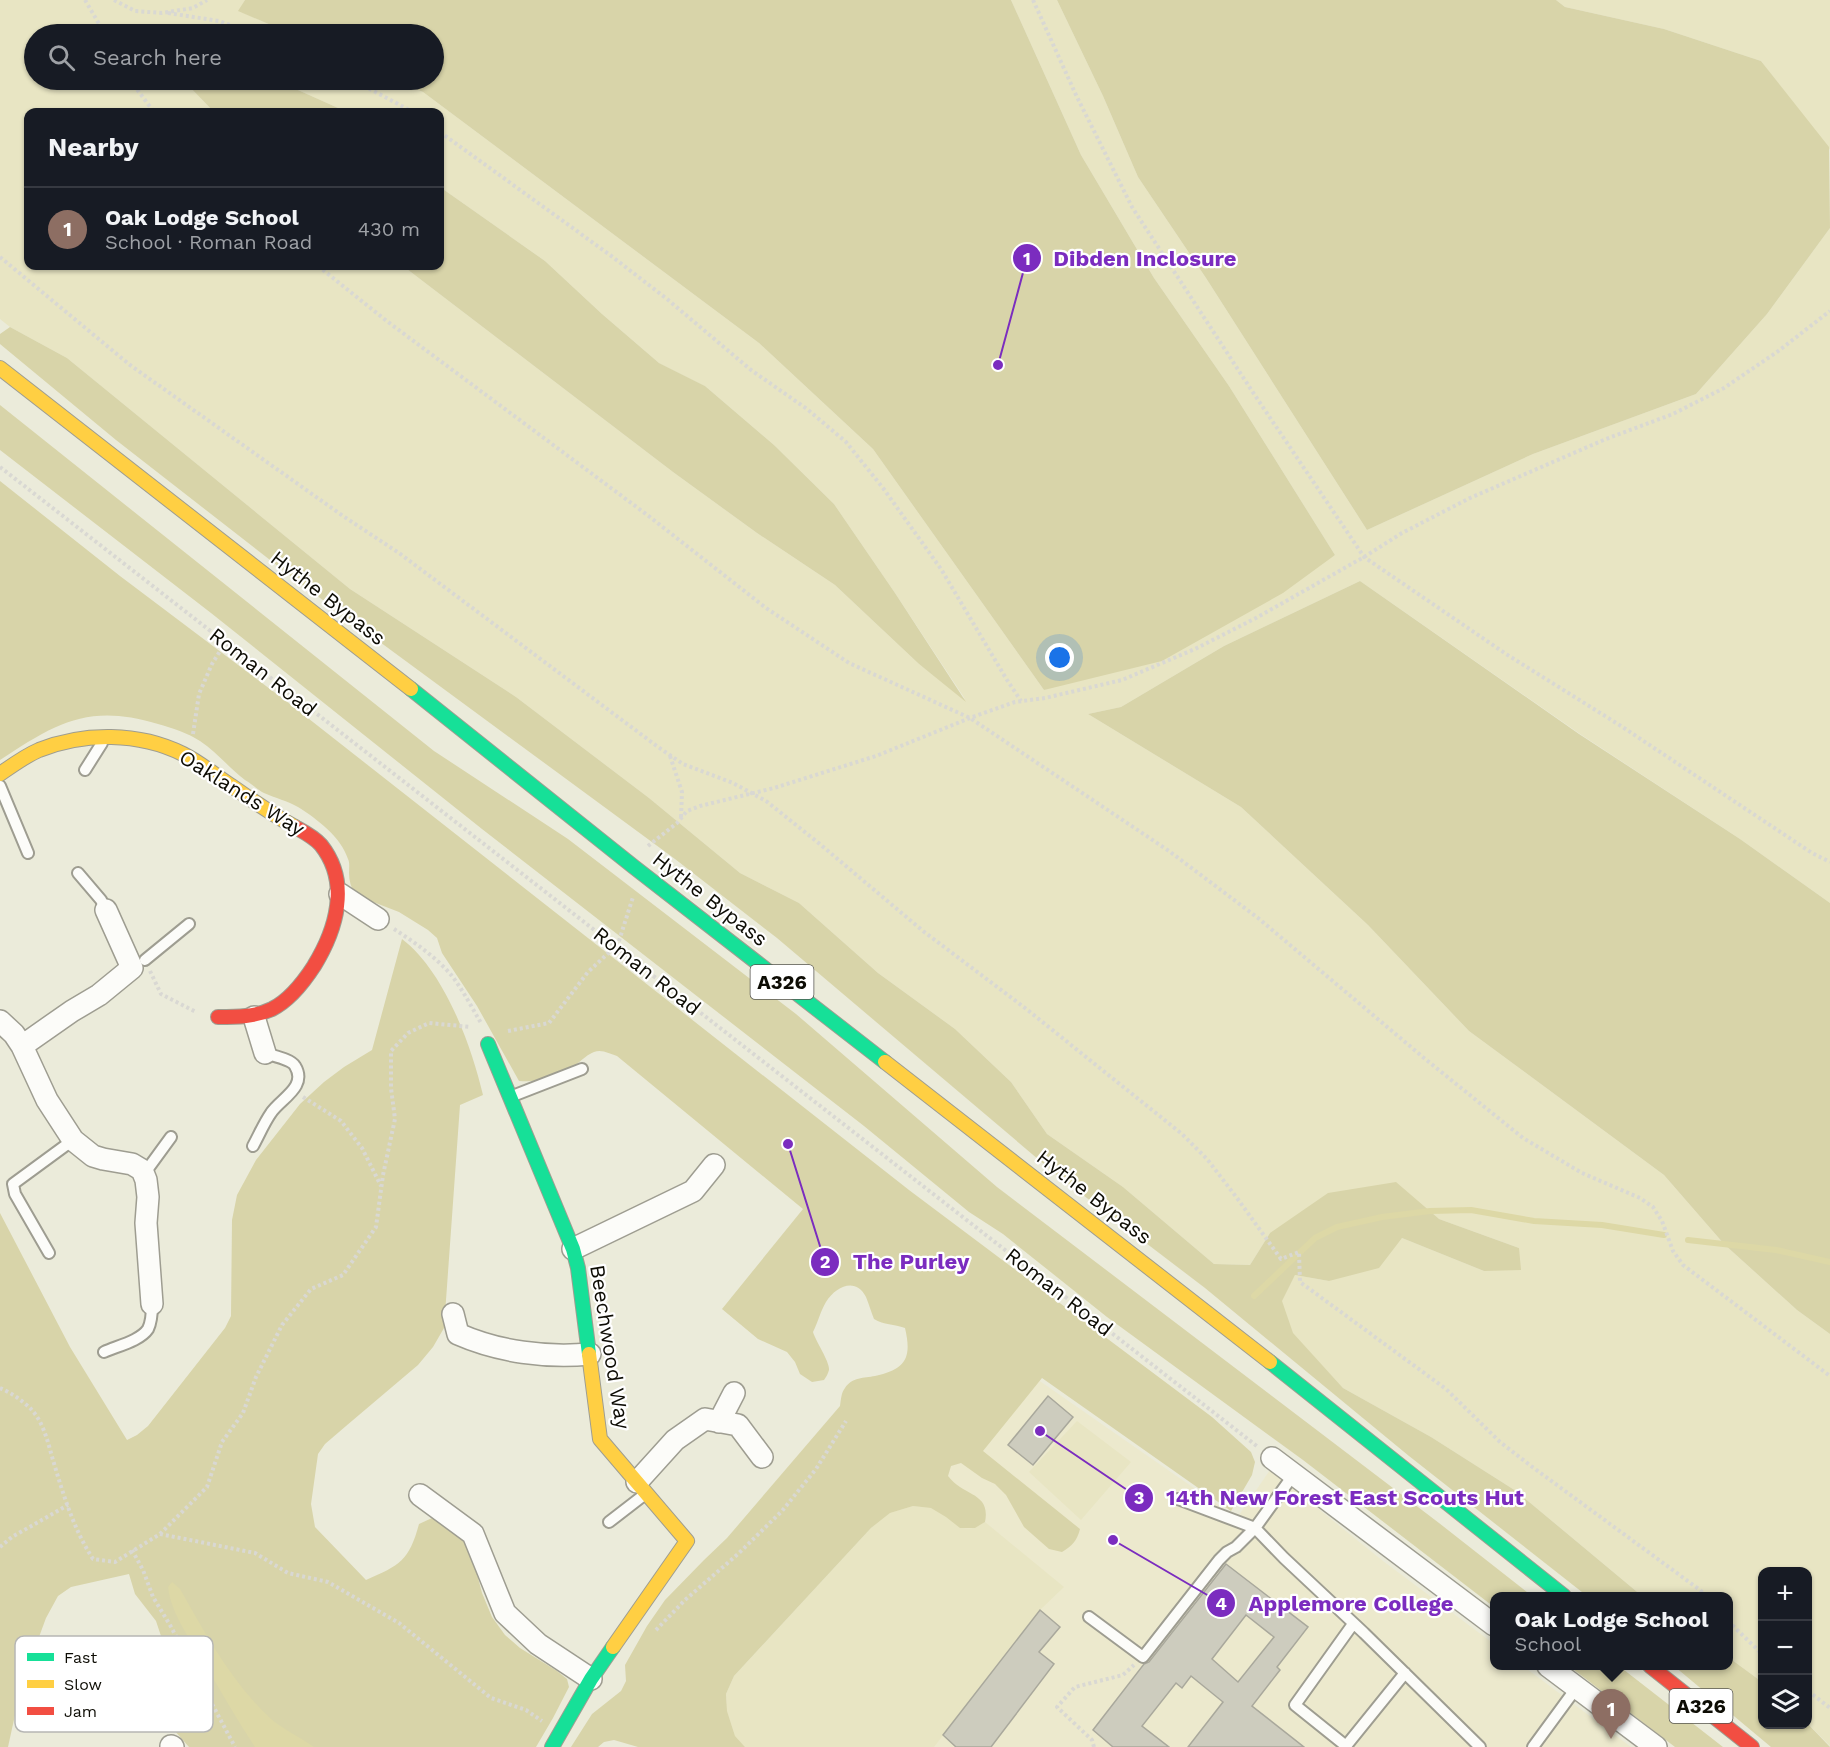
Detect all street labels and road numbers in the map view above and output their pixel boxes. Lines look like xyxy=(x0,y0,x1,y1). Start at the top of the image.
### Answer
street label: Hythe Bypass xyxy=(266,545,391,650)
street label: Roman Road xyxy=(205,622,322,721)
street label: Oaklands Way xyxy=(175,744,310,841)
street label: Hythe Bypass xyxy=(648,846,773,951)
street label: Roman Road xyxy=(589,921,706,1020)
road number: A326 xyxy=(750,965,814,999)
street label: Hythe Bypass xyxy=(1032,1144,1157,1249)
street label: Roman Road xyxy=(1001,1242,1118,1341)
street label: Beechwood Way xyxy=(585,1263,636,1431)
road number: A326 xyxy=(1670,1689,1732,1723)

